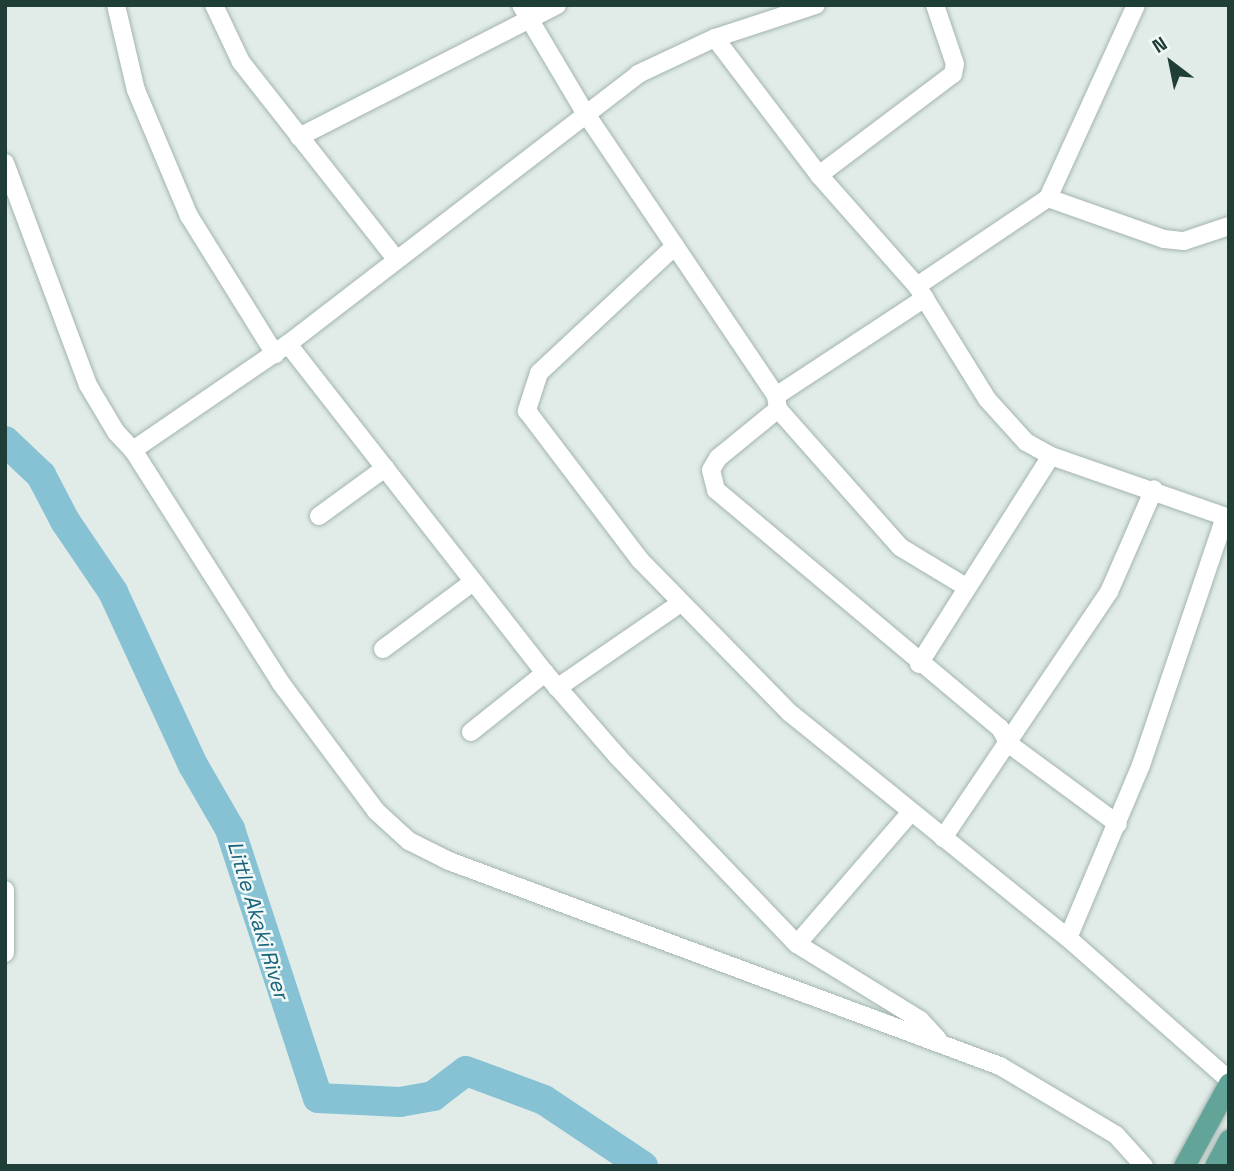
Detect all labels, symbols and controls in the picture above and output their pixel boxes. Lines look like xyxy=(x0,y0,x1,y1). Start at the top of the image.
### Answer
north arrow xyxy=(1136,28,1206,98)
text: N xyxy=(1148,31,1172,59)
water label: Little Akaki River xyxy=(222,838,294,1002)

